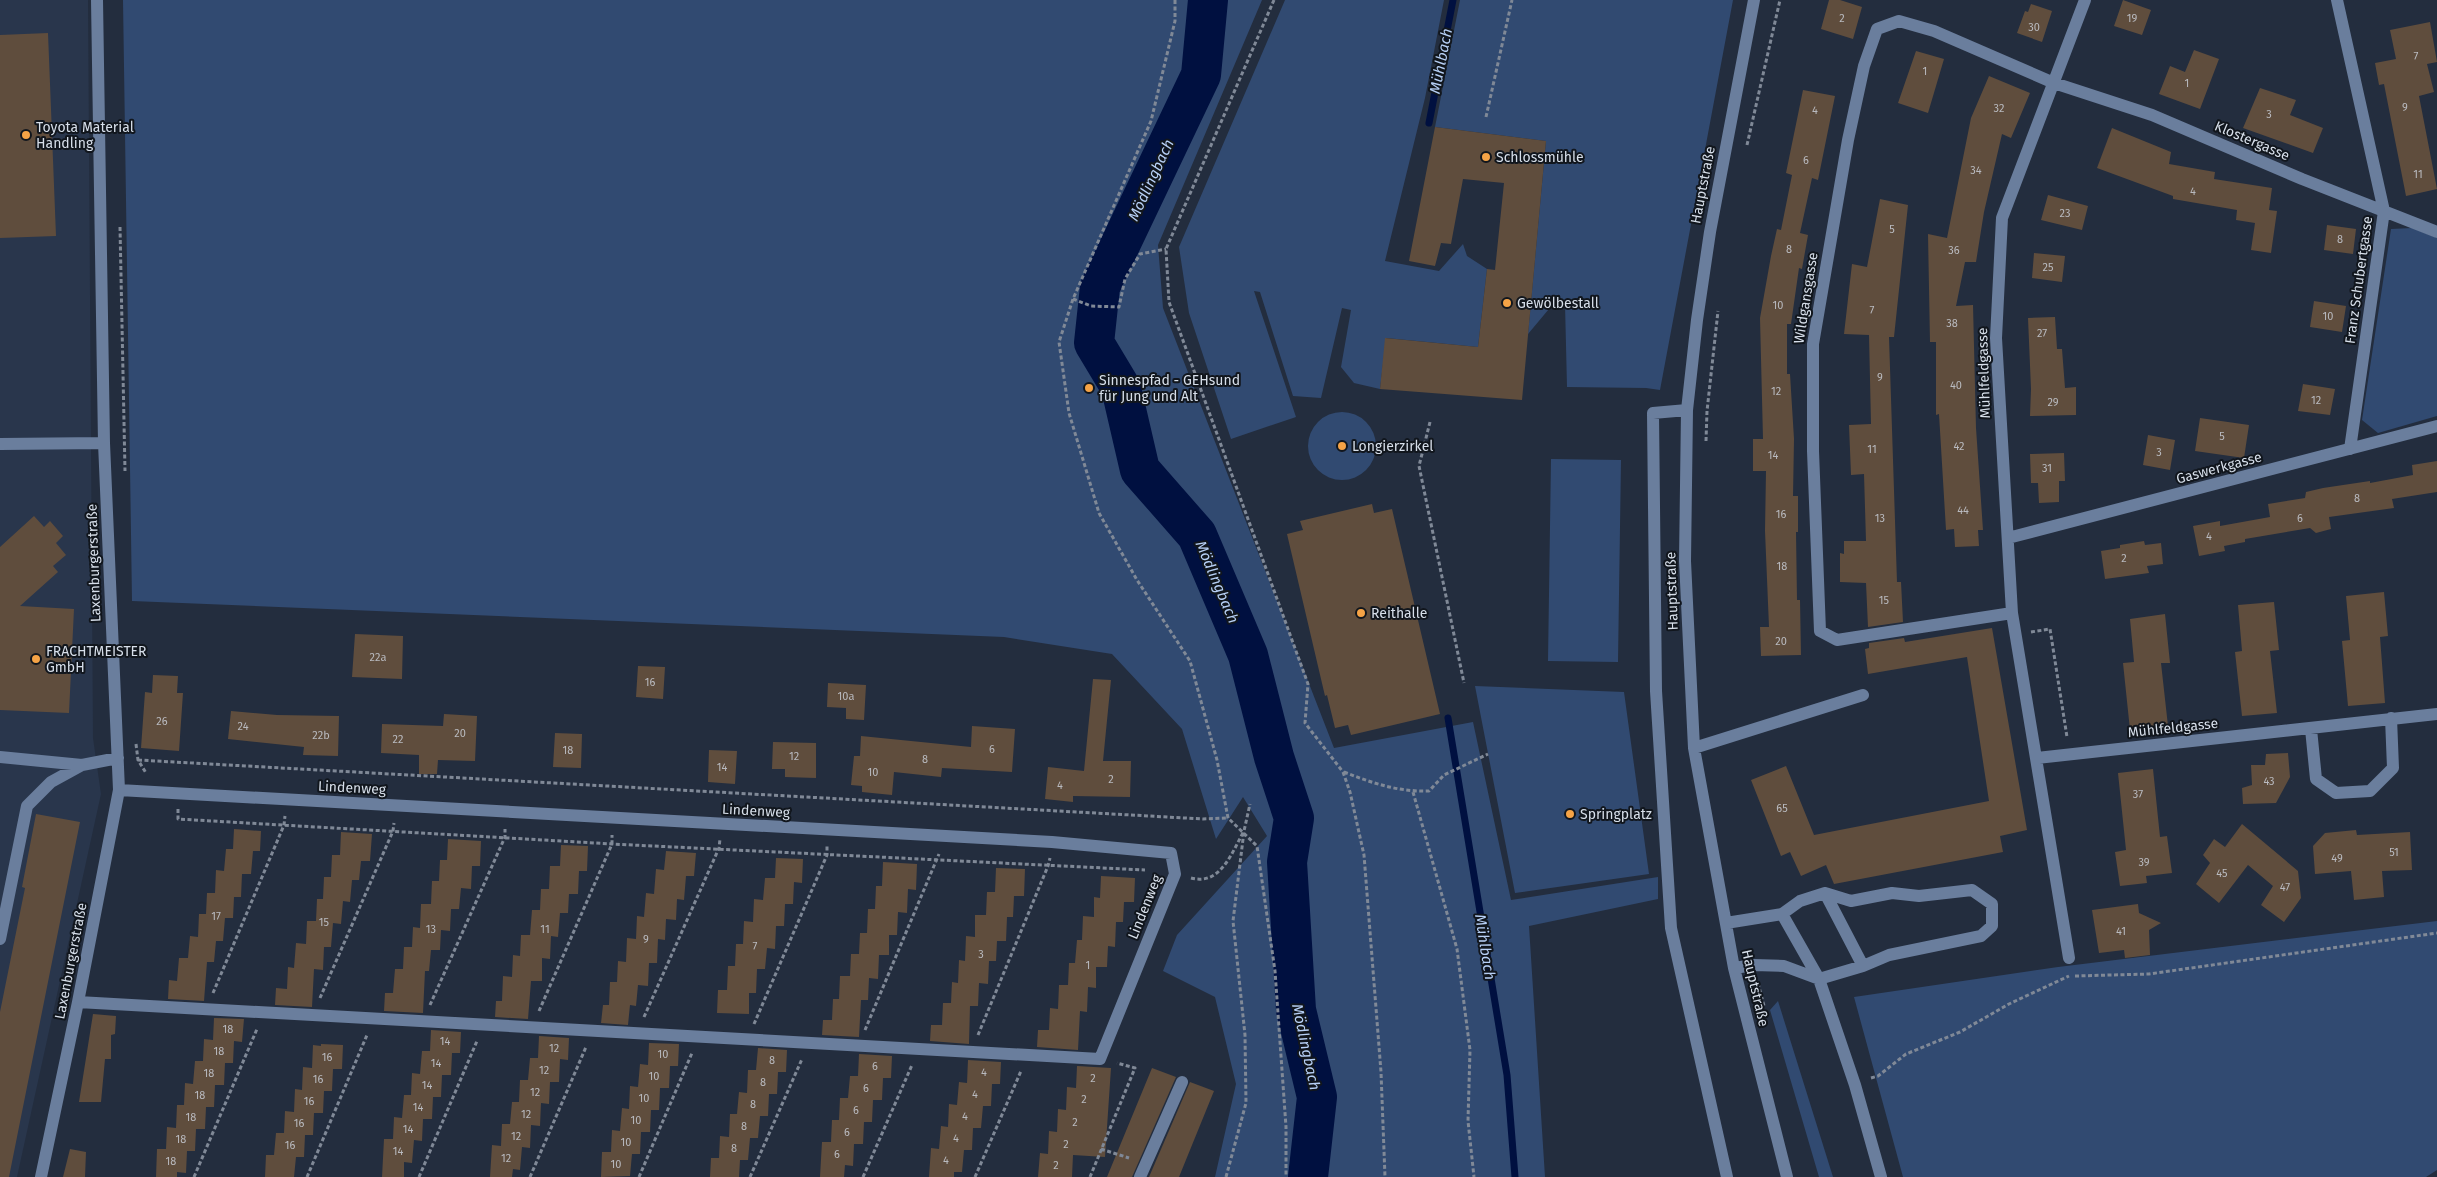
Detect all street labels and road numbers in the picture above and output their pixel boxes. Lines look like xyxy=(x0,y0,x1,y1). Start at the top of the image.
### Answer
street label: Klostergasse xyxy=(2212,118,2292,164)
street label: Hauptstraße xyxy=(1687,145,1719,225)
street label: Franz Schubertgasse xyxy=(2342,215,2376,345)
street label: Wildgansgasse xyxy=(1790,251,1822,345)
street label: Mühlfeldgasse xyxy=(1974,327,1994,419)
street label: Gaswerkgasse xyxy=(2174,448,2264,488)
street label: Laxenburgerstraße xyxy=(83,503,105,623)
street label: Hauptstraße xyxy=(1662,551,1682,631)
street label: Mühlfeldgasse xyxy=(2127,715,2219,741)
street label: Lindenweg xyxy=(317,778,387,798)
street label: Lindenweg xyxy=(721,801,791,821)
street label: Lindenweg xyxy=(1124,871,1166,942)
street label: Laxenburgerstraße xyxy=(51,901,91,1021)
street label: Hauptstraße xyxy=(1738,948,1772,1028)

